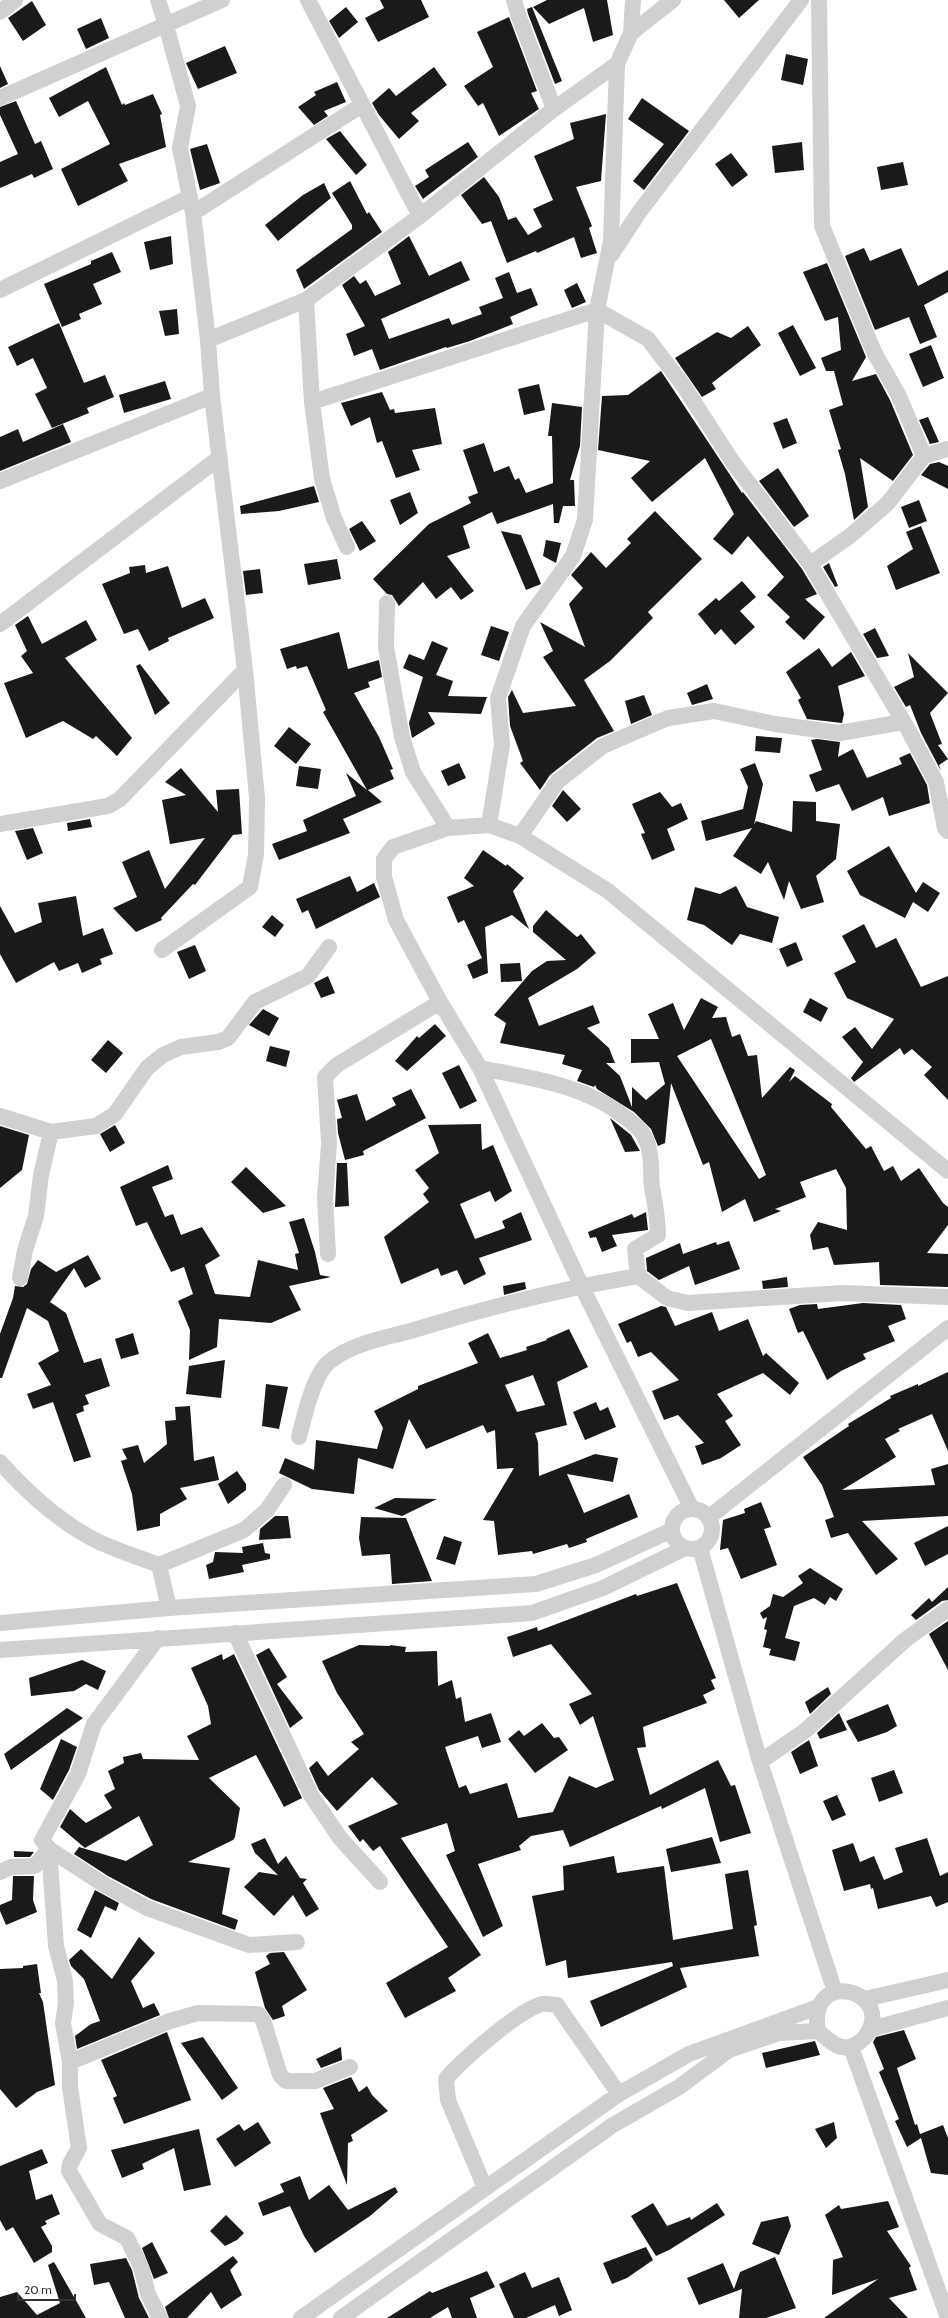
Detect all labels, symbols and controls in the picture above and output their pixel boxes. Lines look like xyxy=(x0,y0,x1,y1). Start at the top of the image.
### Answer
scale bar xyxy=(18,2276,75,2302)
text: 20 m xyxy=(24,2282,52,2297)

